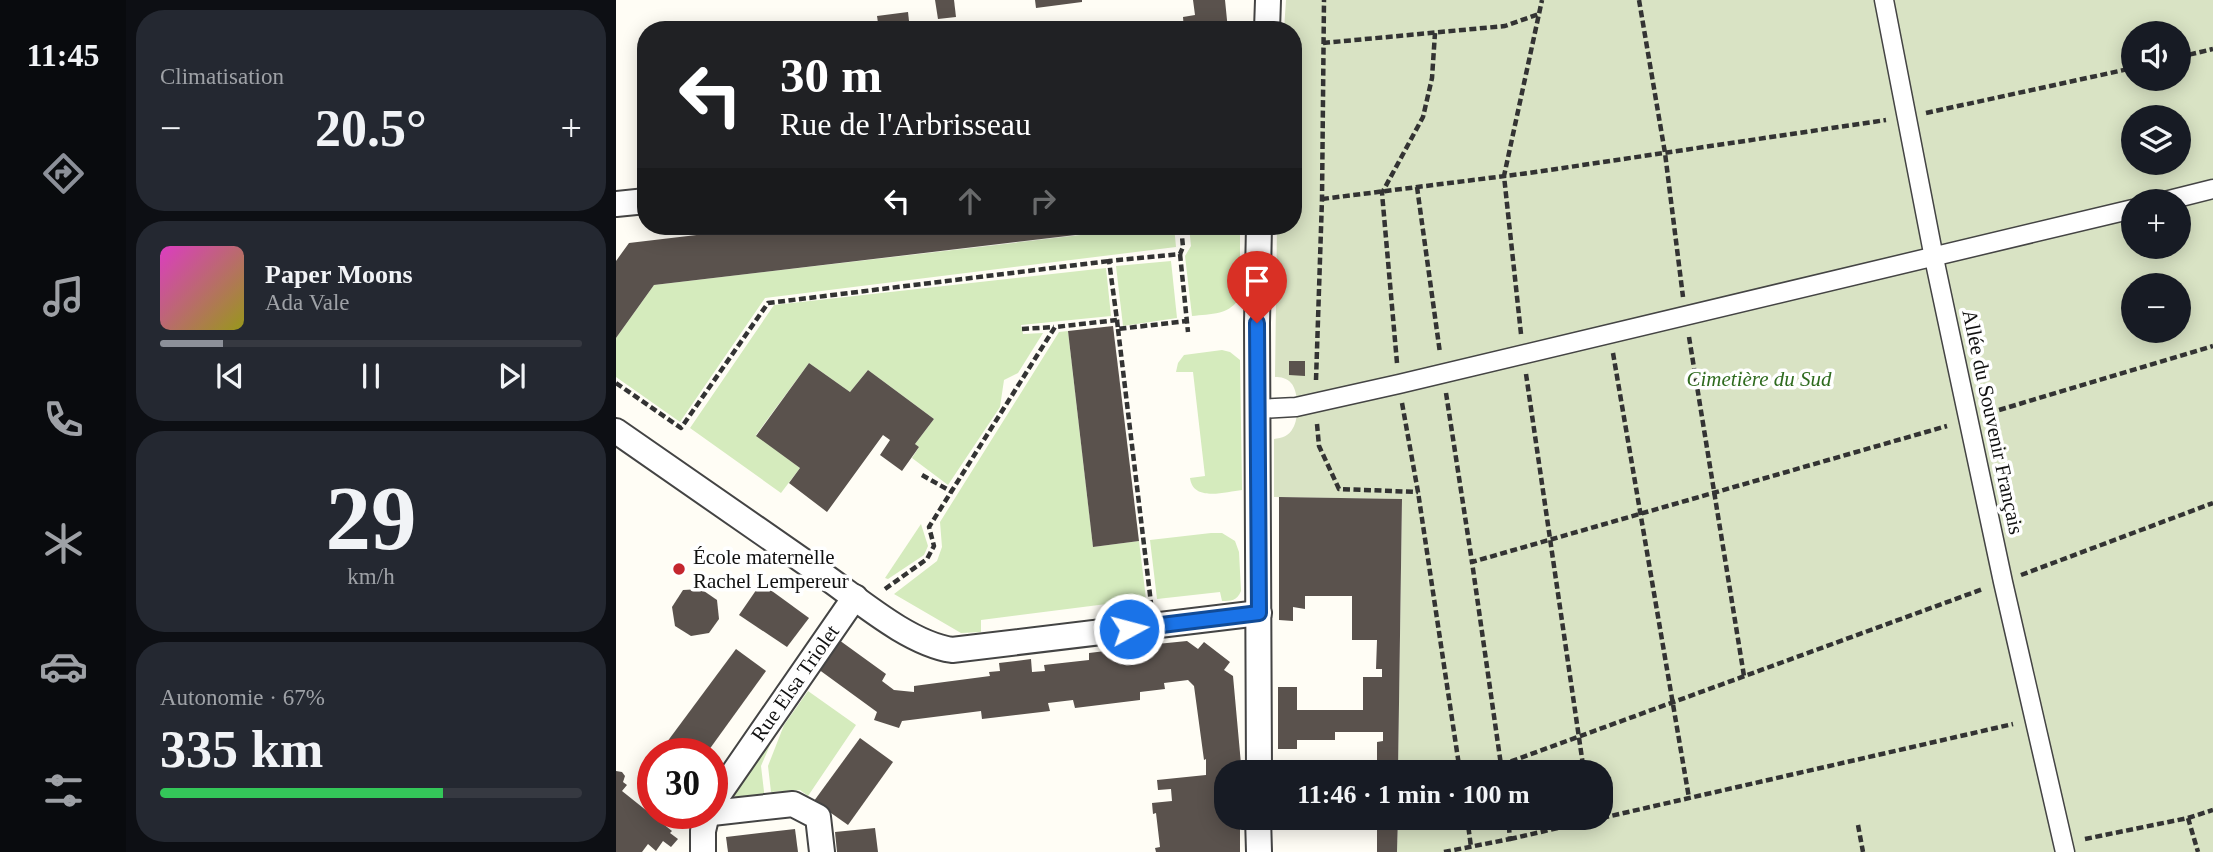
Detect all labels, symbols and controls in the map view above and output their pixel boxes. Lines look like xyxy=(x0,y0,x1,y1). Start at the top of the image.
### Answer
map controls xyxy=(2121,21,2191,343)
button: sound xyxy=(2121,21,2191,91)
text: 11:45 xyxy=(27,37,99,73)
text: 30 m xyxy=(780,48,882,103)
icon: left xyxy=(665,49,756,140)
text: Climatisation xyxy=(160,64,284,89)
text: 20.5° xyxy=(315,100,427,157)
button: layers xyxy=(2121,105,2191,175)
text: Rue de l'Arbrisseau xyxy=(780,106,1031,142)
text: − xyxy=(160,107,181,149)
text: + xyxy=(561,107,582,149)
icon: directions xyxy=(39,149,88,198)
icon: left xyxy=(878,182,916,220)
icon: ahead xyxy=(951,182,989,220)
icon: right xyxy=(1024,182,1062,220)
button: + xyxy=(2121,189,2191,259)
pin xyxy=(1227,251,1287,323)
text: Paper Moons xyxy=(265,260,413,289)
icon: arrive xyxy=(1238,262,1276,300)
icon: music xyxy=(39,272,88,321)
button: − xyxy=(2121,273,2191,343)
text: Ada Vale xyxy=(265,290,350,315)
street label: Allée du Souvenir Français xyxy=(1957,307,2029,537)
icon: previous xyxy=(211,357,249,395)
icon: pause xyxy=(352,357,390,395)
icon: next xyxy=(493,357,531,395)
park label: Cimetière du Sud xyxy=(1686,367,1832,391)
icon: phone xyxy=(39,395,88,444)
text: 29 xyxy=(326,468,417,569)
icon: climate xyxy=(39,519,88,568)
place label: École maternelle Rachel Lempereur xyxy=(693,545,849,593)
marker: École maternelle Rachel Lempereur xyxy=(671,561,687,577)
text: km/h xyxy=(347,564,395,589)
position arrow xyxy=(1092,592,1166,666)
street label: Rue Elsa Triolet xyxy=(746,620,844,746)
icon: car xyxy=(39,642,88,691)
text: Autonomie · 67% xyxy=(160,685,325,710)
text: 335 km xyxy=(160,721,323,778)
speed limit sign: 30 xyxy=(637,738,728,829)
icon: filters xyxy=(39,766,88,815)
text: 11:46 · 1 min · 100 m xyxy=(1297,780,1530,809)

